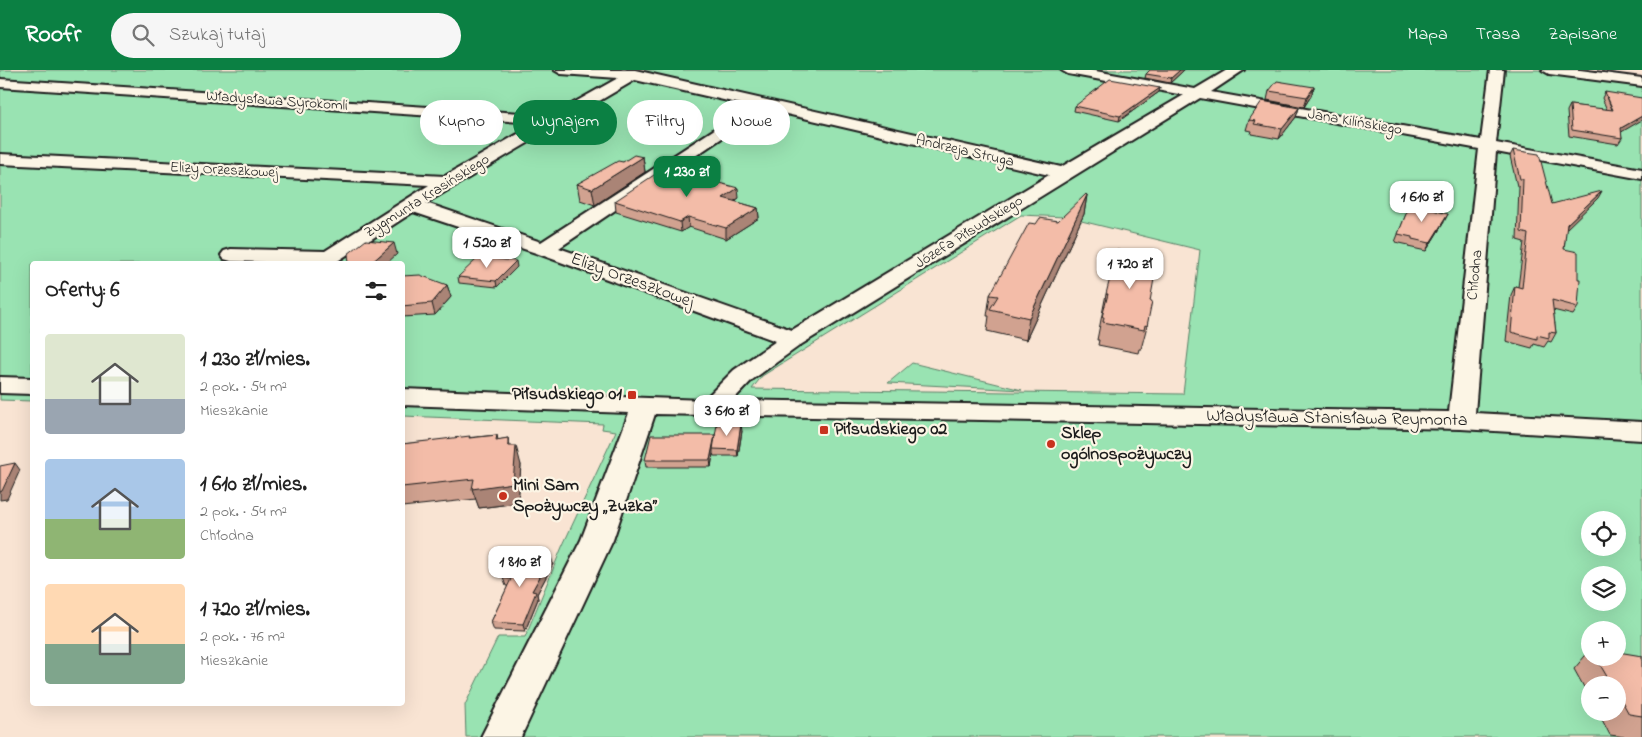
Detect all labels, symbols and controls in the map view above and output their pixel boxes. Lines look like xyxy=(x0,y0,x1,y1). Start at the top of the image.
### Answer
search box xyxy=(111,13,461,58)
text: Roofr xyxy=(25,18,81,53)
icon: search xyxy=(129,21,157,49)
text: Szukaj tutaj xyxy=(169,22,265,49)
text: Mapa xyxy=(1408,22,1448,48)
text: Trasa xyxy=(1476,22,1520,48)
text: Zapisane xyxy=(1548,22,1617,48)
street label: Władysława Syrokomli xyxy=(205,85,349,118)
chip: Kupno xyxy=(420,100,503,145)
chip: Wynajem xyxy=(513,100,617,145)
chip: Filtry xyxy=(627,100,703,145)
chip: Nowe xyxy=(713,100,790,145)
street label: Jana Kilińskiego xyxy=(1306,103,1404,142)
street label: Andrzeja Struga xyxy=(913,129,1016,174)
street label: Zygmunta Krasińskiego xyxy=(360,148,495,244)
street label: Elizy Orzeszkowej xyxy=(169,156,280,185)
pin: 1 230 zł xyxy=(635,156,739,198)
text: 1 230 zł xyxy=(665,160,709,184)
pin: 1 610 zł xyxy=(1370,180,1474,223)
text: 1 610 zł xyxy=(1401,185,1443,209)
street label: Józefa Piłsudskiego xyxy=(911,190,1028,275)
pin: 1 520 zł xyxy=(435,226,539,269)
text: 1 520 zł xyxy=(463,231,511,255)
street label: Elizy Orzeszkowej xyxy=(567,247,698,316)
pin: 1 720 zł xyxy=(1078,248,1182,290)
street label: Chłodna xyxy=(1461,249,1489,301)
text: 1 720 zł xyxy=(1108,252,1152,276)
text: Oferty: 6 xyxy=(45,276,119,306)
icon: filters xyxy=(362,277,390,305)
text: 1 230 zł/mies. xyxy=(200,345,310,375)
icon: home xyxy=(85,354,145,414)
text: 2 pok. · 54 m² xyxy=(200,375,287,399)
place label: Piłsudskiego 01 xyxy=(512,382,622,409)
marker: Piłsudskiego 01 xyxy=(626,389,638,401)
pin: 3 610 zł xyxy=(675,394,779,437)
text: Mieszkanie xyxy=(200,399,268,423)
text: 3 610 zł xyxy=(705,399,749,423)
street label: Władysława Stanisława Reymonta xyxy=(1206,404,1468,434)
place label: Piłsudskiego 02 xyxy=(834,417,947,444)
place label: Sklep ogólnospożywczy xyxy=(1061,421,1192,469)
marker: Piłsudskiego 02 xyxy=(818,424,830,436)
marker: Sklep ogólnospożywczy xyxy=(1045,438,1057,450)
text: 1 610 zł/mies. xyxy=(200,470,307,500)
place label: Mini Sam Spożywczy „Zuzka” xyxy=(513,473,658,521)
icon: home xyxy=(85,479,145,539)
marker: Mini Sam Spożywczy „Zuzka” xyxy=(497,490,509,502)
text: 2 pok. · 54 m² xyxy=(200,500,287,524)
map controls xyxy=(1581,511,1626,721)
button: locate xyxy=(1581,511,1626,556)
text: Chłodna xyxy=(200,524,254,548)
pin: 1 810 zł xyxy=(468,546,572,588)
text: 1 810 zł xyxy=(499,550,541,574)
button: layers xyxy=(1581,566,1626,611)
text: 1 720 zł/mies. xyxy=(200,595,310,625)
icon: home xyxy=(85,604,145,664)
button: + xyxy=(1581,621,1626,666)
text: 2 pok. · 76 m² xyxy=(200,625,285,649)
text: Mieszkanie xyxy=(200,649,268,673)
button: − xyxy=(1581,676,1626,721)

